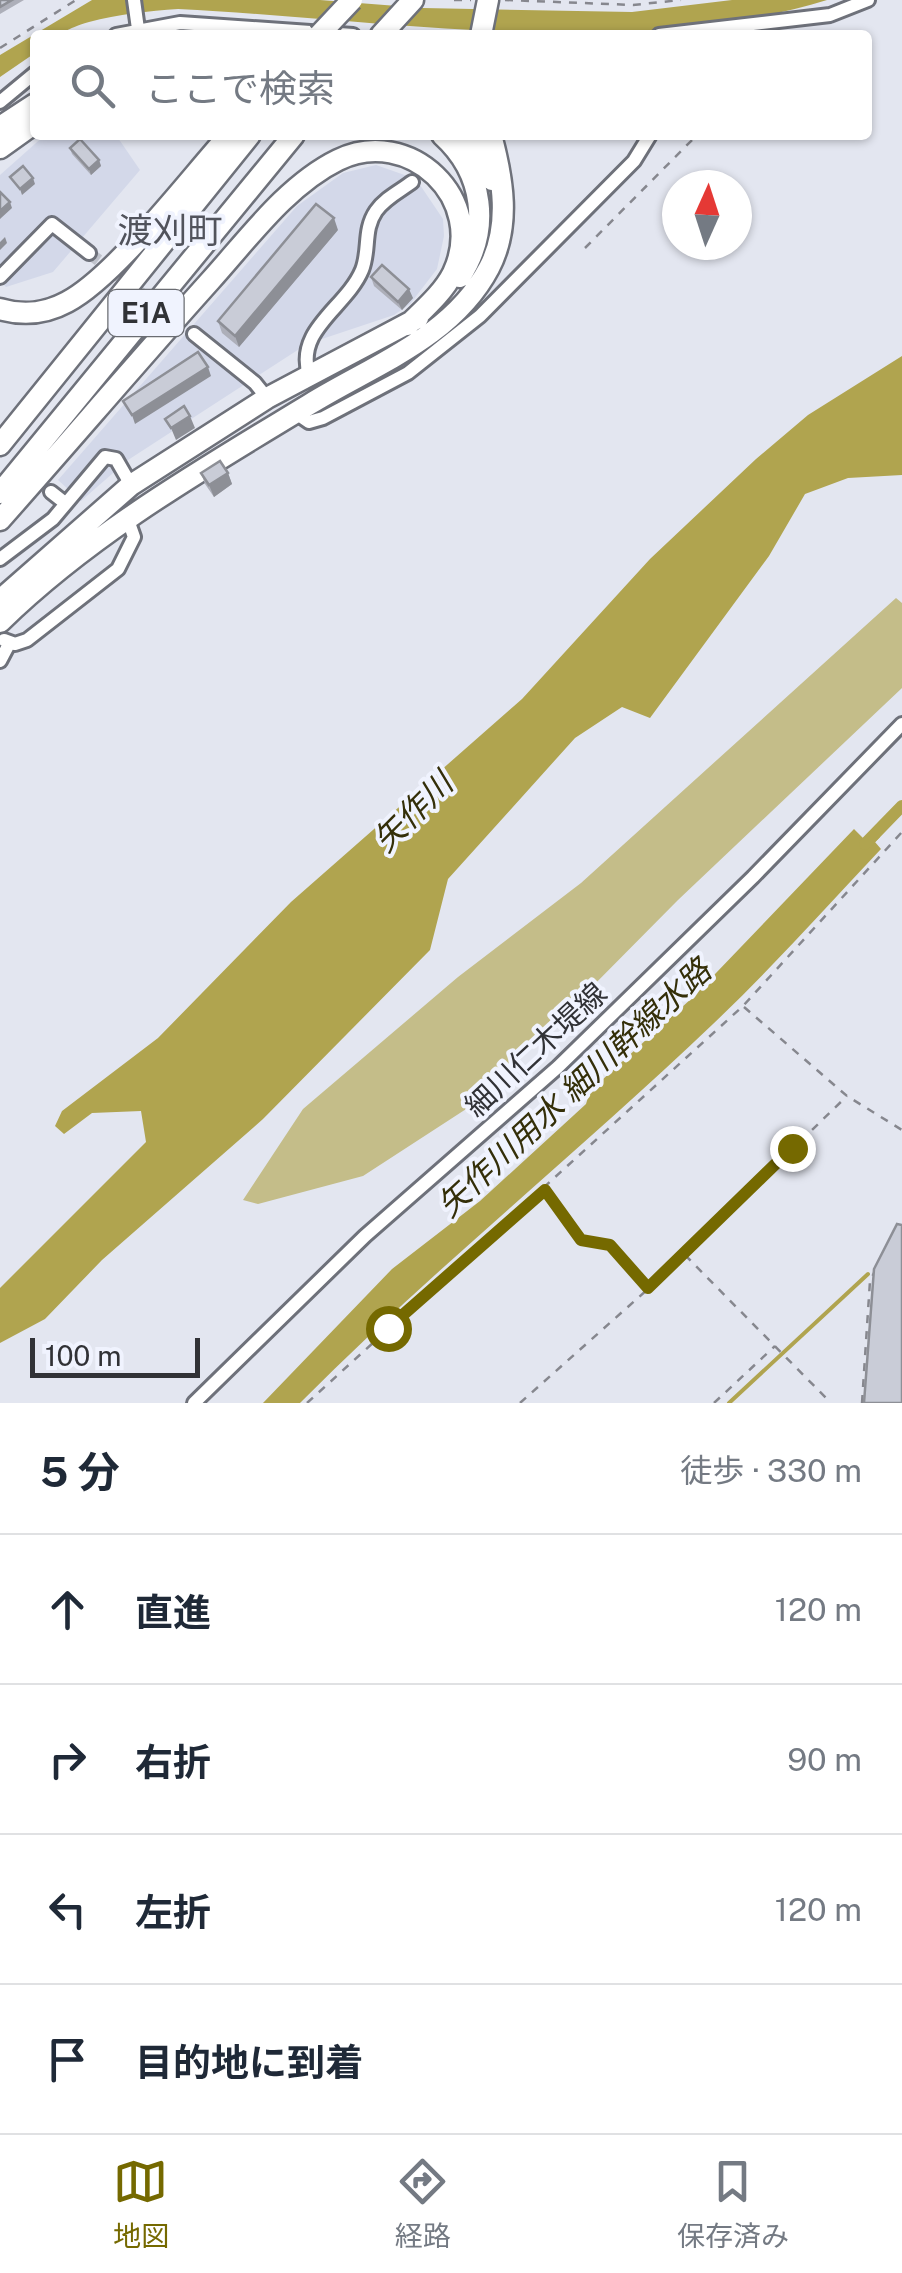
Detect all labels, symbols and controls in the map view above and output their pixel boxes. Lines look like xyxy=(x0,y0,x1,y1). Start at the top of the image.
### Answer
search box xyxy=(30,30,872,140)
icon: search xyxy=(65,58,120,113)
text: ここで検索 xyxy=(145,66,335,111)
north arrow xyxy=(662,170,752,260)
district label: 渡刈町 xyxy=(117,210,223,251)
road number: E1A xyxy=(108,290,184,336)
water label: 矢作川 xyxy=(366,763,462,859)
water label: 矢作川用水 細川幹線水路 xyxy=(429,949,720,1224)
street label: 細川仁木堤線 xyxy=(457,975,613,1124)
route end xyxy=(770,1126,816,1172)
route start xyxy=(366,1306,412,1352)
scale bar xyxy=(30,1333,200,1378)
text: 100 m xyxy=(45,1339,122,1372)
text: 5 分 xyxy=(40,1447,120,1496)
text: 徒歩 · 330 m xyxy=(680,1452,862,1489)
icon: ahead xyxy=(40,1582,95,1637)
text: 直進 xyxy=(135,1590,211,1635)
text: 120 m xyxy=(775,1591,862,1628)
icon: right xyxy=(40,1732,95,1787)
text: 右折 xyxy=(135,1740,211,1785)
text: 90 m xyxy=(787,1741,862,1778)
icon: left xyxy=(40,1882,95,1937)
text: 左折 xyxy=(135,1890,211,1935)
text: 120 m xyxy=(775,1891,862,1928)
icon: arrive xyxy=(40,2032,95,2087)
text: 目的地に到着 xyxy=(135,2040,363,2085)
tab: 地図 xyxy=(113,2154,169,2254)
tab: 経路 xyxy=(395,2154,451,2254)
tab: 保存済み xyxy=(677,2154,789,2254)

